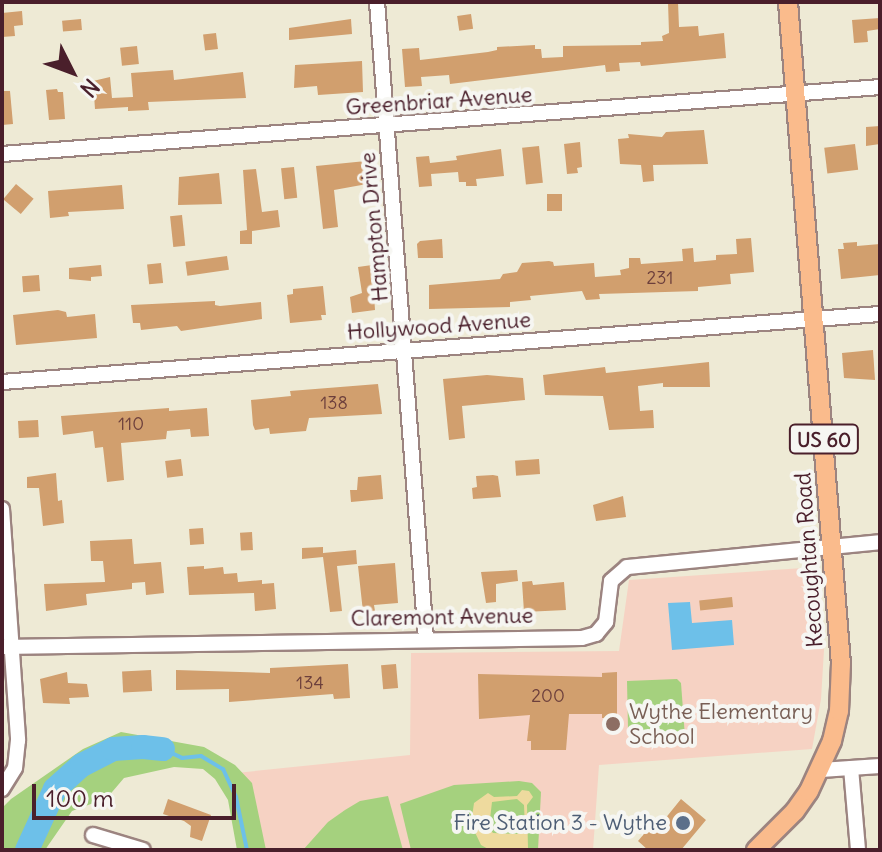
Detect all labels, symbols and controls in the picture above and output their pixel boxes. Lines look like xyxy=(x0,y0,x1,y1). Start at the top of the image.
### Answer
north arrow xyxy=(32,32,112,112)
text: N xyxy=(74,73,105,103)
street label: Greenbriar Avenue xyxy=(345,81,533,121)
street label: Hampton Drive xyxy=(354,151,394,303)
house number: 231 xyxy=(646,267,674,289)
street label: Hollywood Avenue xyxy=(346,306,532,346)
house number: 138 xyxy=(320,392,348,414)
house number: 110 xyxy=(118,413,144,435)
road number: US 60 xyxy=(788,423,860,455)
street label: Kecoughtan Road xyxy=(790,472,828,648)
street label: Claremont Avenue xyxy=(350,602,534,632)
house number: 134 xyxy=(296,672,324,694)
house number: 200 xyxy=(531,685,565,707)
place label: Wythe Elementary School xyxy=(629,698,813,750)
marker: Wythe Elementary School xyxy=(604,715,622,733)
scale bar xyxy=(36,768,240,818)
text: 100 m xyxy=(46,783,114,813)
place label: Fire Station 3 - Wythe xyxy=(453,810,667,836)
marker: Fire Station 3 - Wythe xyxy=(674,814,692,832)

